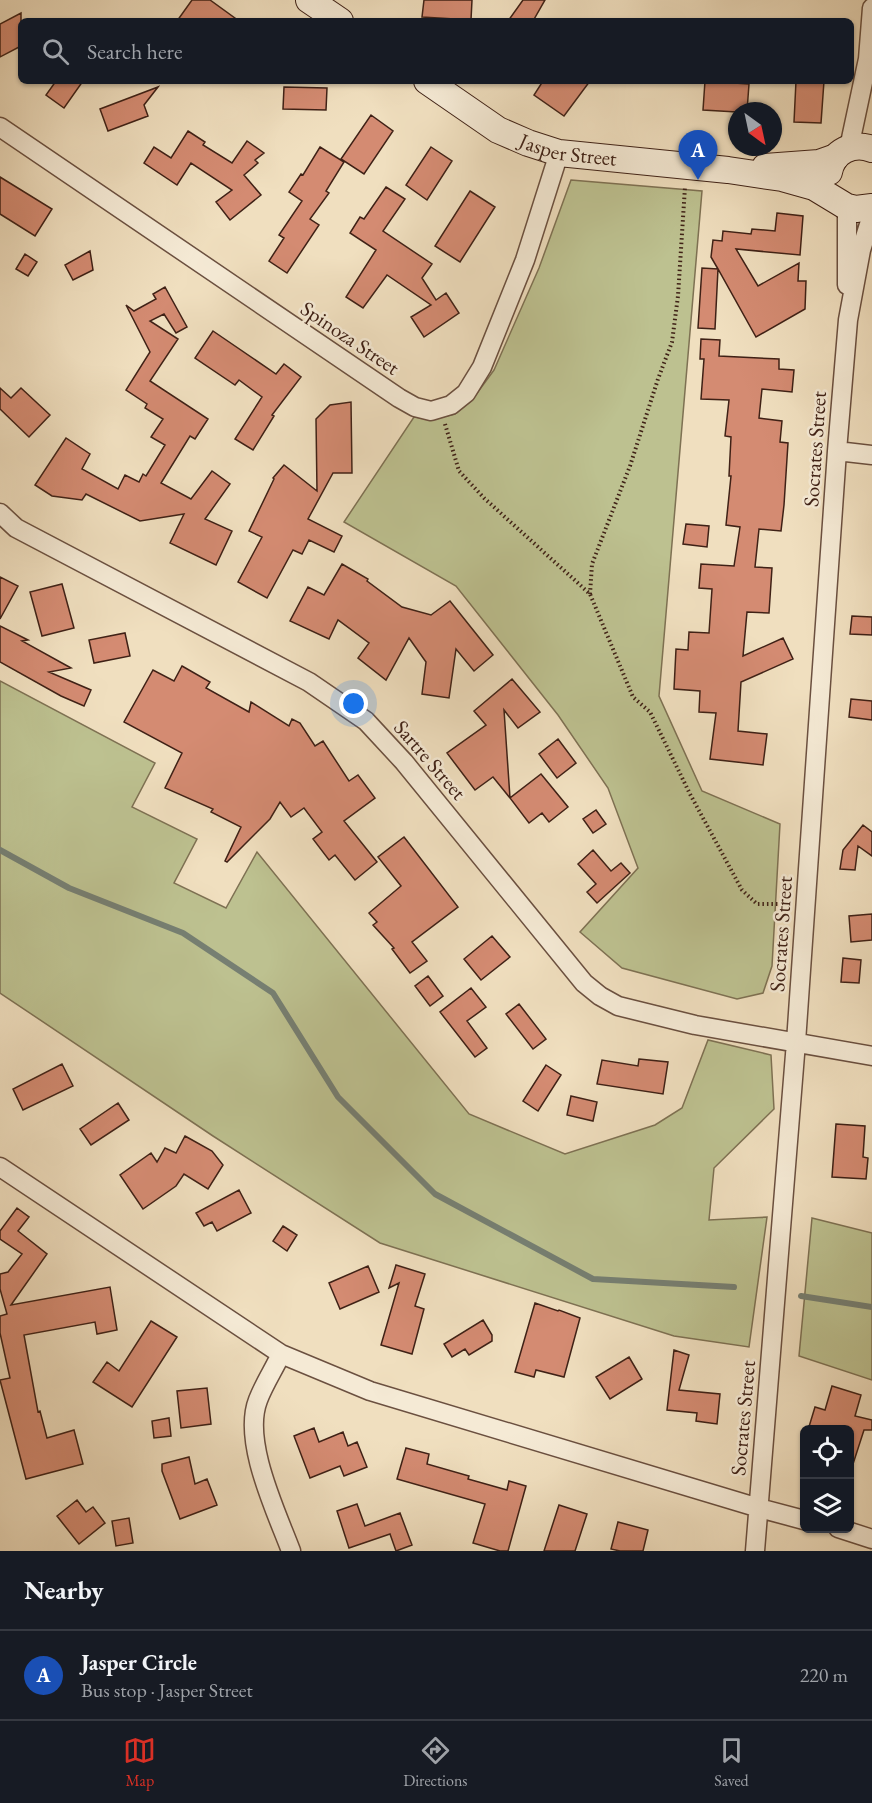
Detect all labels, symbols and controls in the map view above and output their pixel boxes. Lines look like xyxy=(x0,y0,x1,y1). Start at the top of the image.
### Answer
search box xyxy=(18,18,854,84)
icon: search xyxy=(39,35,72,68)
text: Search here xyxy=(87,37,182,66)
north arrow xyxy=(728,102,782,156)
street label: Jasper Street xyxy=(513,126,618,172)
pin: A xyxy=(678,130,718,180)
street label: Spinoza Street xyxy=(296,295,405,381)
street label: Socrates Street xyxy=(797,390,832,508)
your location xyxy=(339,689,368,718)
street label: Sartre Street xyxy=(388,714,473,806)
street label: Socrates Street xyxy=(763,875,798,993)
street label: Socrates Street xyxy=(724,1359,761,1477)
map controls xyxy=(800,1425,854,1533)
button: locate xyxy=(800,1425,854,1479)
button: layers xyxy=(800,1479,854,1533)
text: Nearby xyxy=(24,1573,104,1607)
text: Jasper Circle xyxy=(81,1648,197,1677)
text: A xyxy=(36,1662,51,1688)
text: 220 m xyxy=(800,1662,848,1688)
text: Bus stop · Jasper Street xyxy=(81,1677,253,1703)
tab: Map xyxy=(123,1734,156,1791)
tab: Directions xyxy=(403,1734,468,1791)
tab: Saved xyxy=(714,1734,749,1791)

